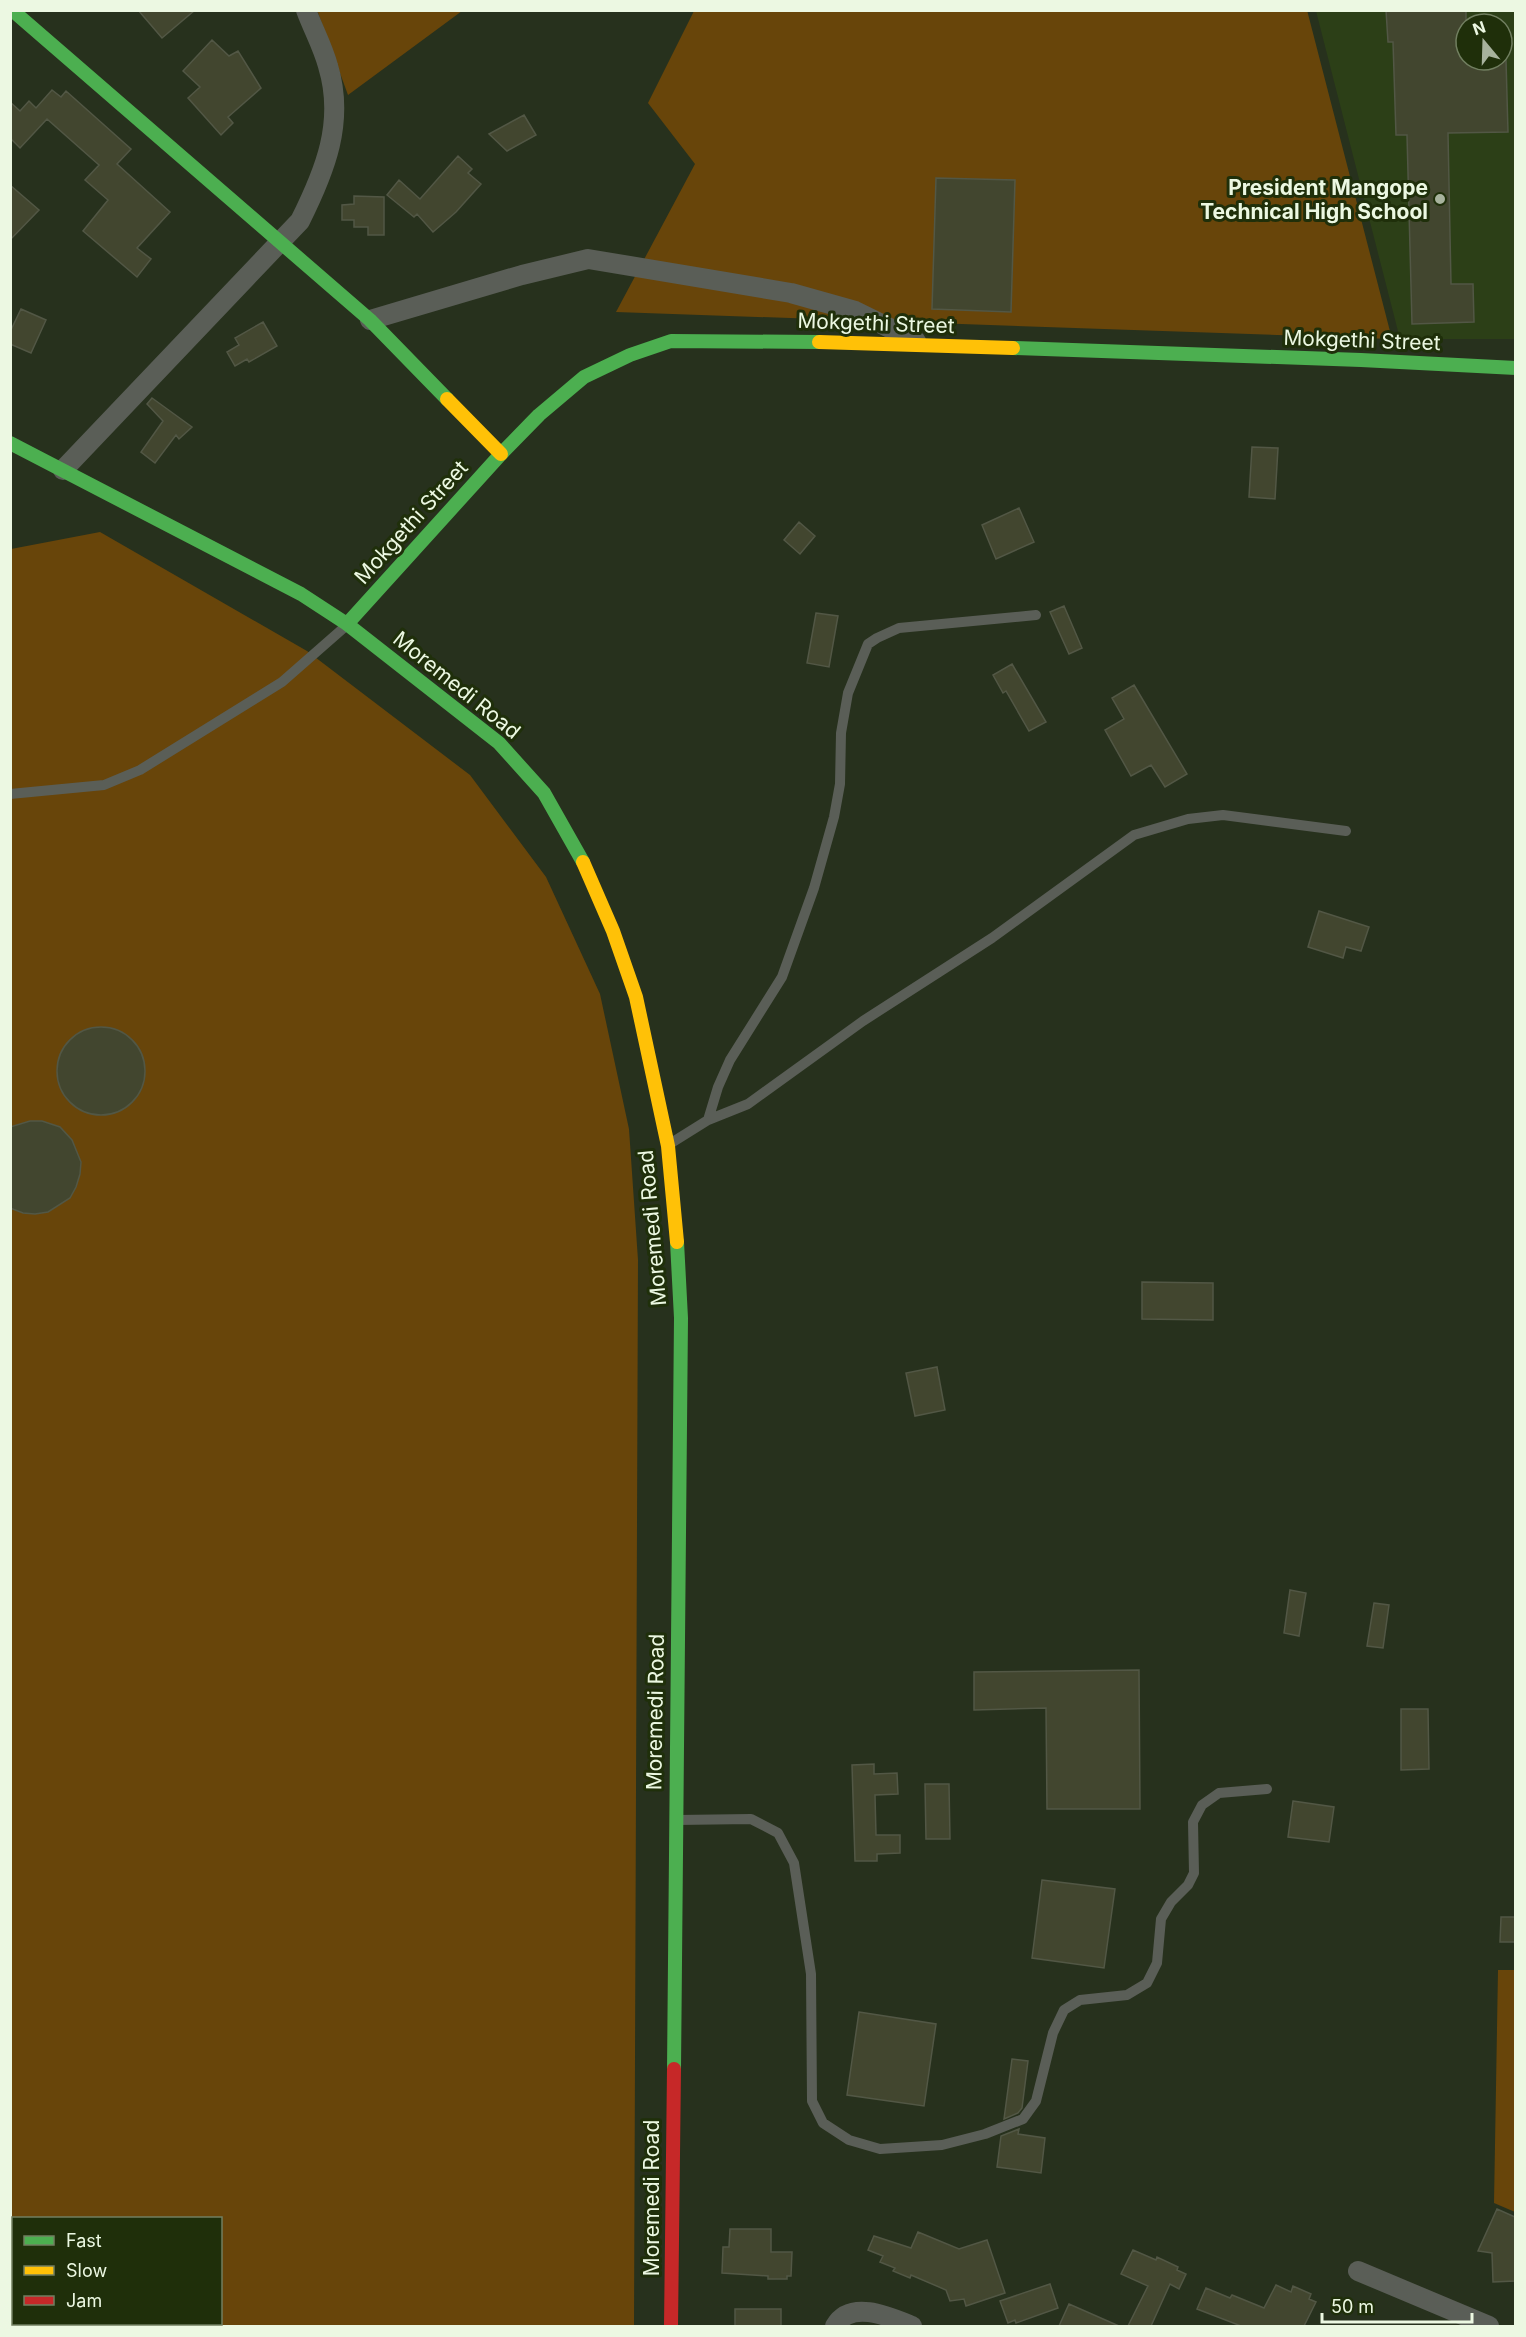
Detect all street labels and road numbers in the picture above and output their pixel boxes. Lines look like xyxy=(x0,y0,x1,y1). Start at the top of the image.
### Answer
street label: Mokgethi Street xyxy=(797,308,955,338)
street label: Mokgethi Street xyxy=(1283,325,1441,355)
street label: Mokgethi Street xyxy=(349,455,473,589)
street label: Moremedi Road xyxy=(388,626,526,744)
street label: Moremedi Road xyxy=(633,1149,671,1307)
street label: Moremedi Road xyxy=(641,1634,669,1790)
street label: Moremedi Road xyxy=(639,2120,664,2276)

